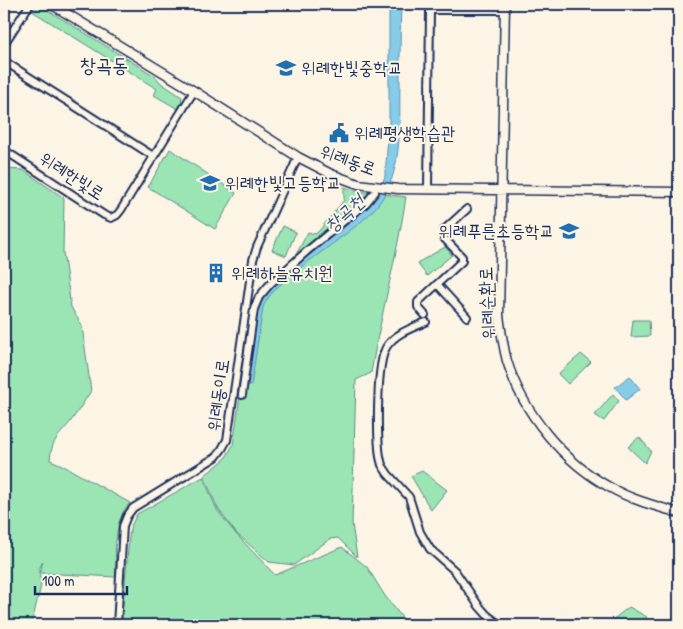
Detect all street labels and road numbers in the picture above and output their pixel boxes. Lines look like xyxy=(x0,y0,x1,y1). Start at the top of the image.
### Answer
street label: 위례동로 xyxy=(317,138,380,181)
street label: 위례한빛로 xyxy=(35,145,109,206)
street label: 위례순환로 xyxy=(473,266,500,340)
street label: 위례동이로 xyxy=(200,357,235,433)

